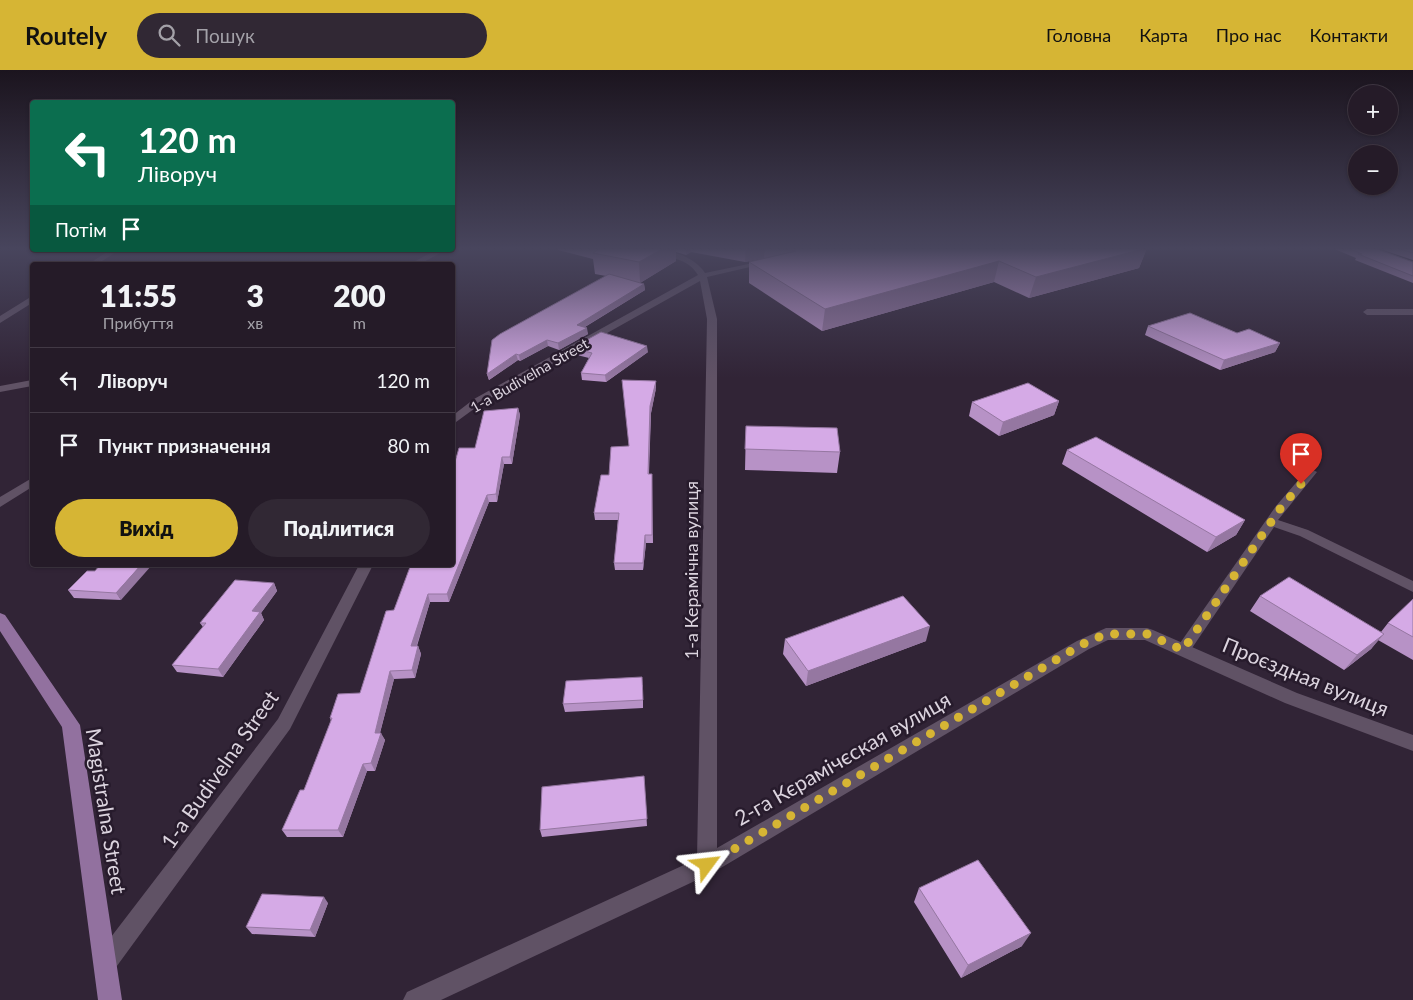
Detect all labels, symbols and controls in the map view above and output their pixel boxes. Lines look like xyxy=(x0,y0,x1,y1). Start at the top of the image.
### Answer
search box xyxy=(137,13,487,58)
text: Routely xyxy=(25,21,107,50)
icon: search xyxy=(155,21,183,49)
text: Пошук xyxy=(195,24,255,47)
text: Головна xyxy=(1046,24,1111,46)
text: Карта xyxy=(1139,24,1188,46)
text: Про нас xyxy=(1216,24,1282,46)
text: Контакти xyxy=(1310,24,1388,46)
map controls xyxy=(1348,85,1398,195)
button: + xyxy=(1348,85,1398,135)
text: 120 m xyxy=(138,118,237,160)
icon: left xyxy=(55,120,120,185)
button: − xyxy=(1348,145,1398,195)
text: Ліворуч xyxy=(138,160,217,187)
icon: arrive xyxy=(117,215,145,243)
text: Потім xyxy=(55,218,107,241)
text: 11:55 xyxy=(99,277,177,313)
text: 3 xyxy=(246,277,264,313)
text: 200 xyxy=(333,277,386,313)
text: Прибуття xyxy=(103,313,174,332)
text: хв xyxy=(247,313,263,332)
text: m xyxy=(353,313,366,332)
street label: 1-a Budivelna Street xyxy=(467,333,592,416)
icon: left xyxy=(55,366,83,394)
text: Ліворуч xyxy=(98,369,168,392)
text: 120 m xyxy=(376,369,430,392)
icon: arrive xyxy=(55,431,83,459)
pin xyxy=(1280,433,1322,484)
text: Пункт призначення xyxy=(98,434,271,457)
text: 80 m xyxy=(387,434,430,457)
icon: arrive xyxy=(1287,440,1315,468)
street label: 1-а Керамічна вулиця xyxy=(680,481,702,659)
button: Вихід xyxy=(55,499,238,557)
button: Поділитися xyxy=(248,499,430,557)
street label: Проєздная вулиця xyxy=(1219,631,1393,721)
street label: 1-a Budivelna Street xyxy=(155,685,283,853)
street label: 2-га Кєрамічєская вулиця xyxy=(730,686,954,830)
street label: Magistralna Street xyxy=(82,726,133,896)
position arrow xyxy=(680,838,732,890)

